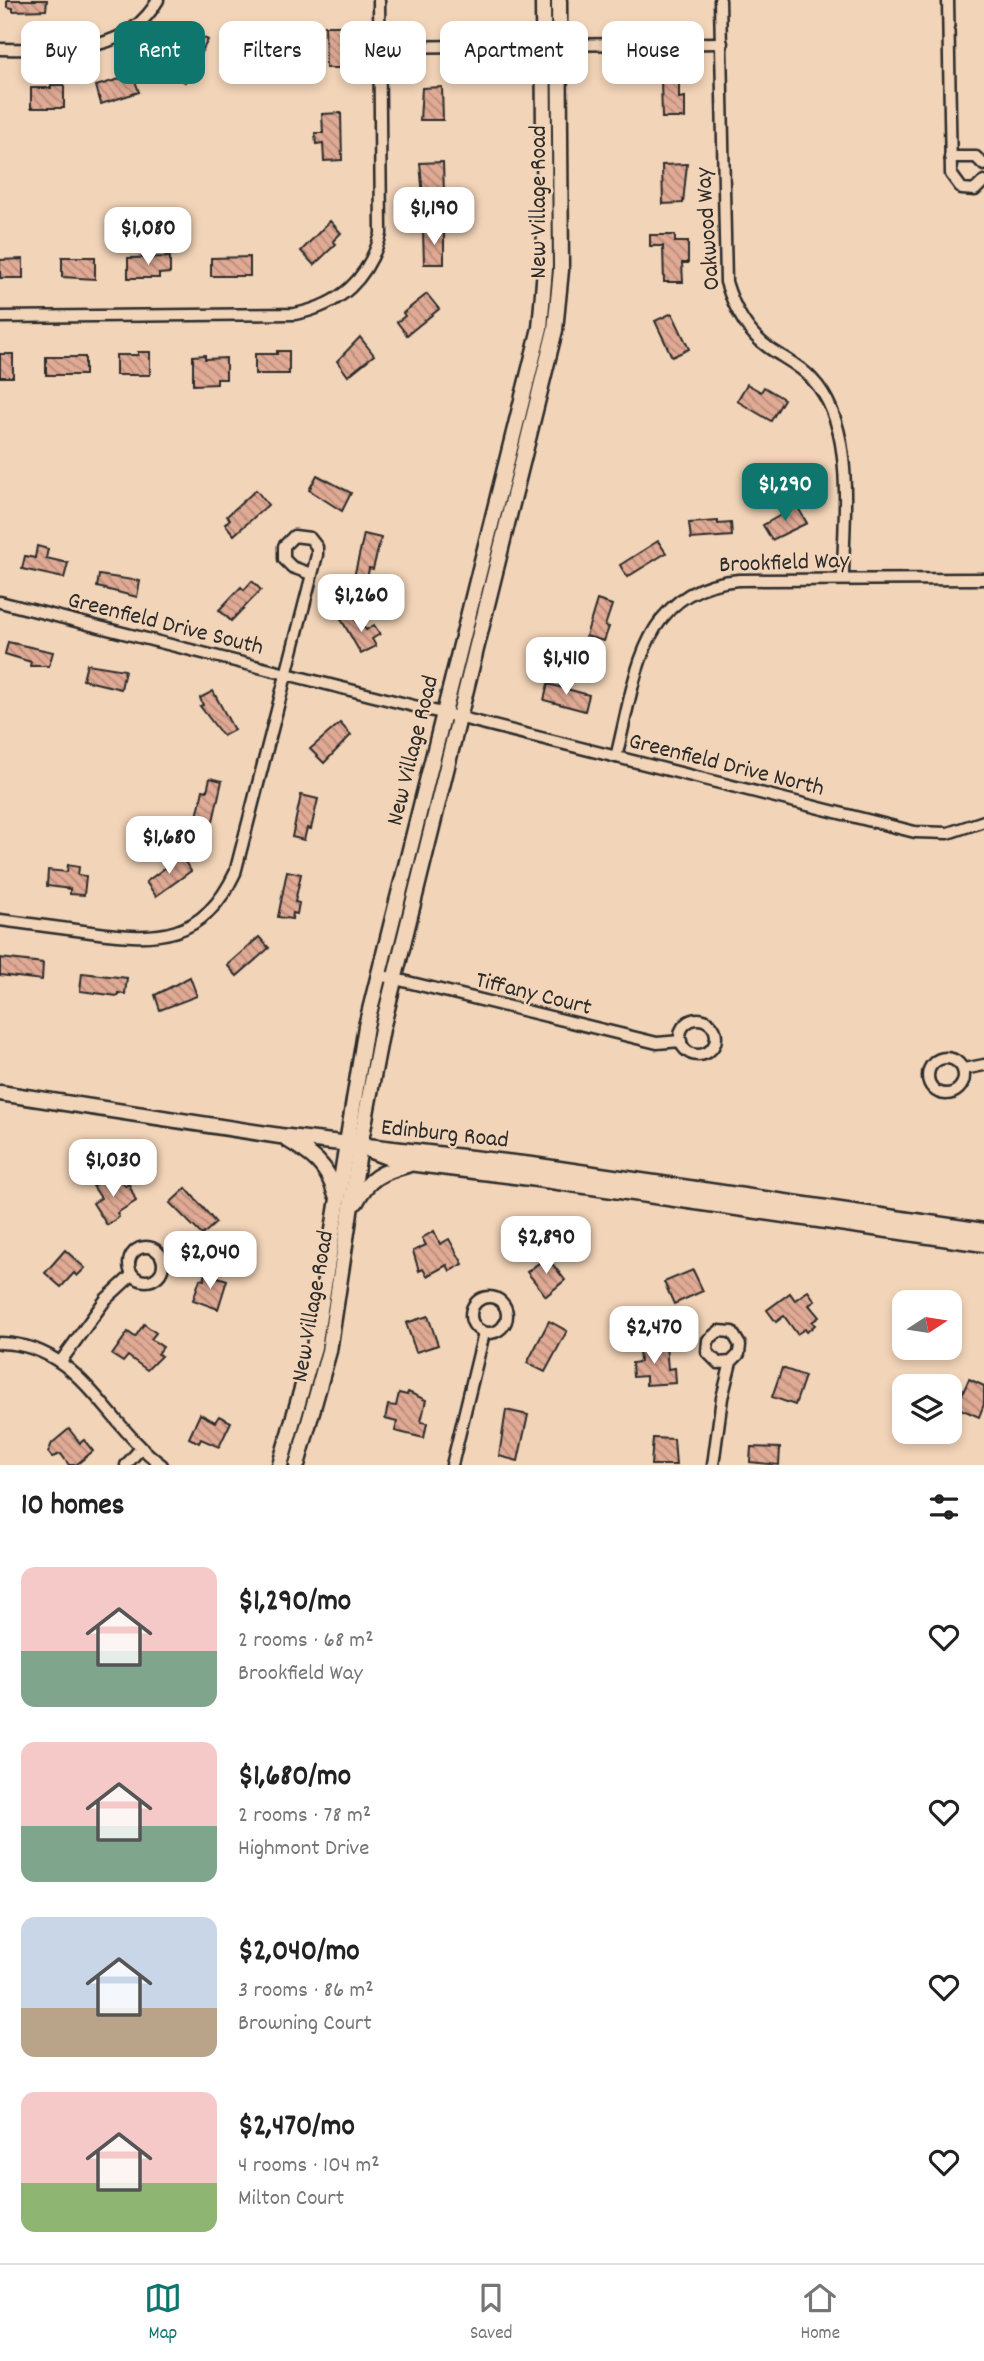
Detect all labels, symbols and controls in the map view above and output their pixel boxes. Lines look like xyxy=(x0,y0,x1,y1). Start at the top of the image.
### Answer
chip: Buy xyxy=(21,21,100,84)
chip: Rent xyxy=(114,21,205,84)
chip: Filters xyxy=(219,21,326,84)
chip: New xyxy=(340,21,426,84)
chip: Apartment xyxy=(440,21,588,84)
chip: House xyxy=(602,21,704,84)
street label: New Village Road xyxy=(523,125,557,279)
street label: Oakwood Way xyxy=(688,165,730,291)
pin: $1,190 xyxy=(377,188,491,247)
text: $1,190 xyxy=(409,193,459,226)
pin: $1,080 xyxy=(91,208,205,267)
text: $1,080 xyxy=(120,213,176,246)
pin: $1,290 xyxy=(728,463,842,523)
text: $1,290 xyxy=(758,469,812,502)
street label: Brookfield Way xyxy=(718,545,851,583)
pin: $1,260 xyxy=(304,574,418,634)
text: $1,260 xyxy=(334,580,388,613)
street label: Greenfield Drive South xyxy=(64,584,267,666)
pin: $1,410 xyxy=(509,638,623,697)
text: $1,410 xyxy=(542,643,590,676)
street label: New Village Road xyxy=(379,672,449,829)
street label: Greenfield Drive North xyxy=(625,725,828,807)
pin: $1,680 xyxy=(112,816,226,876)
text: $1,680 xyxy=(142,822,196,855)
street label: Tiffany Court xyxy=(472,964,595,1026)
street label: Edinburg Road xyxy=(379,1111,510,1159)
pin: $1,030 xyxy=(56,1140,170,1199)
text: $1,030 xyxy=(85,1145,141,1178)
pin: $2,890 xyxy=(489,1216,603,1276)
text: $2,890 xyxy=(517,1222,575,1255)
street label: New Village Road xyxy=(284,1228,344,1385)
pin: $2,040 xyxy=(153,1232,267,1291)
text: $2,040 xyxy=(180,1237,240,1270)
north arrow xyxy=(892,1290,962,1360)
map controls xyxy=(892,1290,962,1444)
pin: $2,470 xyxy=(597,1306,711,1366)
text: $2,470 xyxy=(626,1312,682,1345)
button: layers xyxy=(892,1374,962,1444)
text: 10 homes xyxy=(21,1486,124,1529)
icon: filters xyxy=(925,1488,963,1526)
text: $1,290/mo xyxy=(238,1582,351,1625)
icon: home xyxy=(77,1595,161,1679)
icon: heart xyxy=(925,1618,963,1656)
text: 2 rooms · 68 m² xyxy=(238,1625,374,1658)
text: Brookfield Way xyxy=(238,1658,363,1691)
text: $1,680/mo xyxy=(238,1757,351,1800)
icon: home xyxy=(77,1770,161,1854)
icon: heart xyxy=(925,1793,963,1831)
text: 2 rooms · 78 m² xyxy=(238,1800,371,1833)
text: Highmont Drive xyxy=(238,1833,369,1866)
text: $2,040/mo xyxy=(238,1932,360,1975)
icon: home xyxy=(77,1945,161,2029)
icon: heart xyxy=(925,1968,963,2006)
text: 3 rooms · 86 m² xyxy=(238,1975,374,2008)
text: Browning Court xyxy=(238,2008,372,2041)
text: $2,470/mo xyxy=(238,2107,355,2150)
icon: home xyxy=(77,2120,161,2204)
icon: heart xyxy=(925,2143,963,2181)
text: 4 rooms · 104 m² xyxy=(238,2150,380,2183)
text: Milton Court xyxy=(238,2183,344,2216)
tab: Map xyxy=(144,2279,182,2348)
tab: Saved xyxy=(470,2279,512,2348)
tab: Home xyxy=(800,2279,840,2348)

